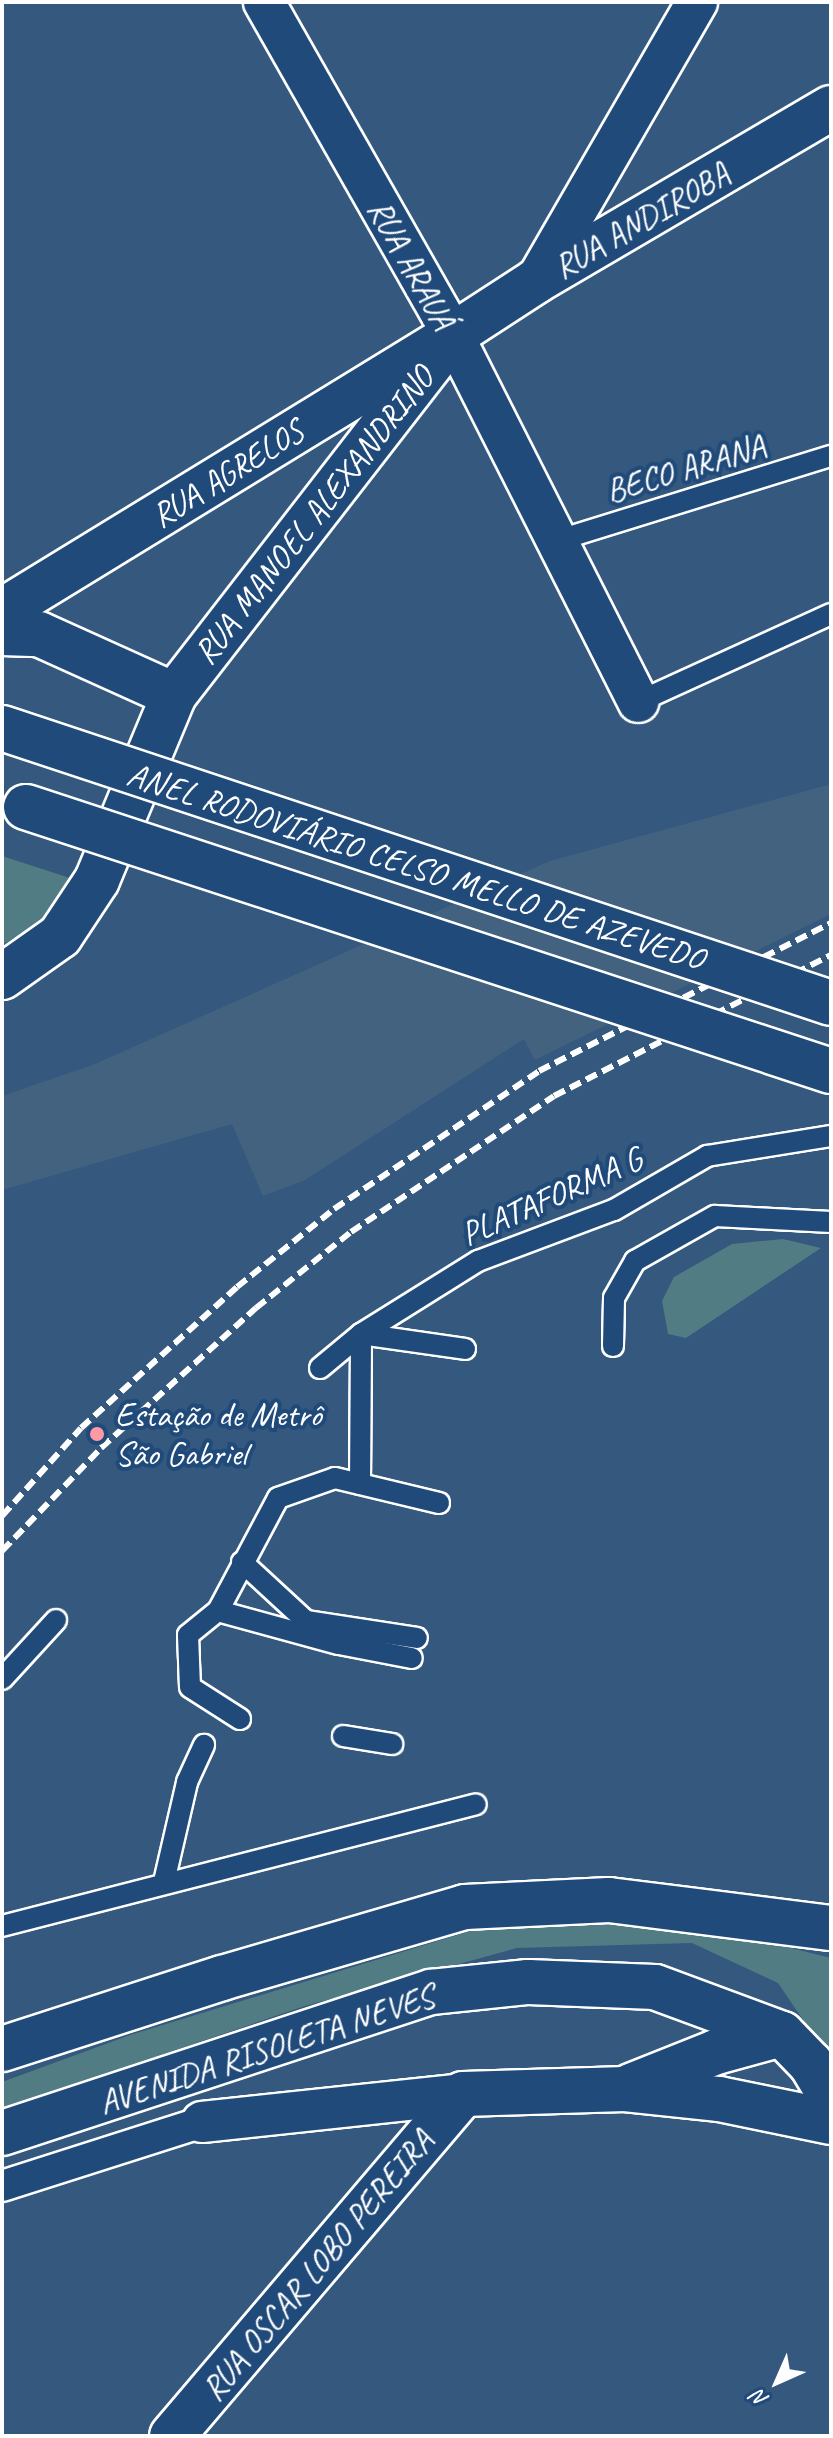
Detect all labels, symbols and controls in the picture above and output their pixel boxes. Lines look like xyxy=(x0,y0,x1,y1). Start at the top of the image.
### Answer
street label: RUA ANDIROBA xyxy=(545,153,737,287)
street label: RUA ARAUÁ xyxy=(359,191,465,337)
street label: RUA MANOEL ALEXANDRINO xyxy=(185,359,441,671)
street label: RUA AGRELOS xyxy=(143,410,311,536)
street label: BECO ARANA xyxy=(601,425,769,511)
street label: ANEL RODOVIÁRIO CELSO MELLO DE AZEVEDO xyxy=(123,753,709,979)
street label: PLATAFORMA G xyxy=(454,1138,648,1254)
place label: Estação de Metrô São Gabriel xyxy=(115,1394,322,1474)
marker: Estação de Metrô São Gabriel xyxy=(86,1423,108,1445)
street label: AVENIDA RISOLETA NEVES xyxy=(93,1976,439,2122)
street label: RUA OSCAR LOBO PEREIRA xyxy=(192,2122,442,2408)
north arrow xyxy=(737,2342,817,2422)
text: N xyxy=(745,2384,775,2414)

